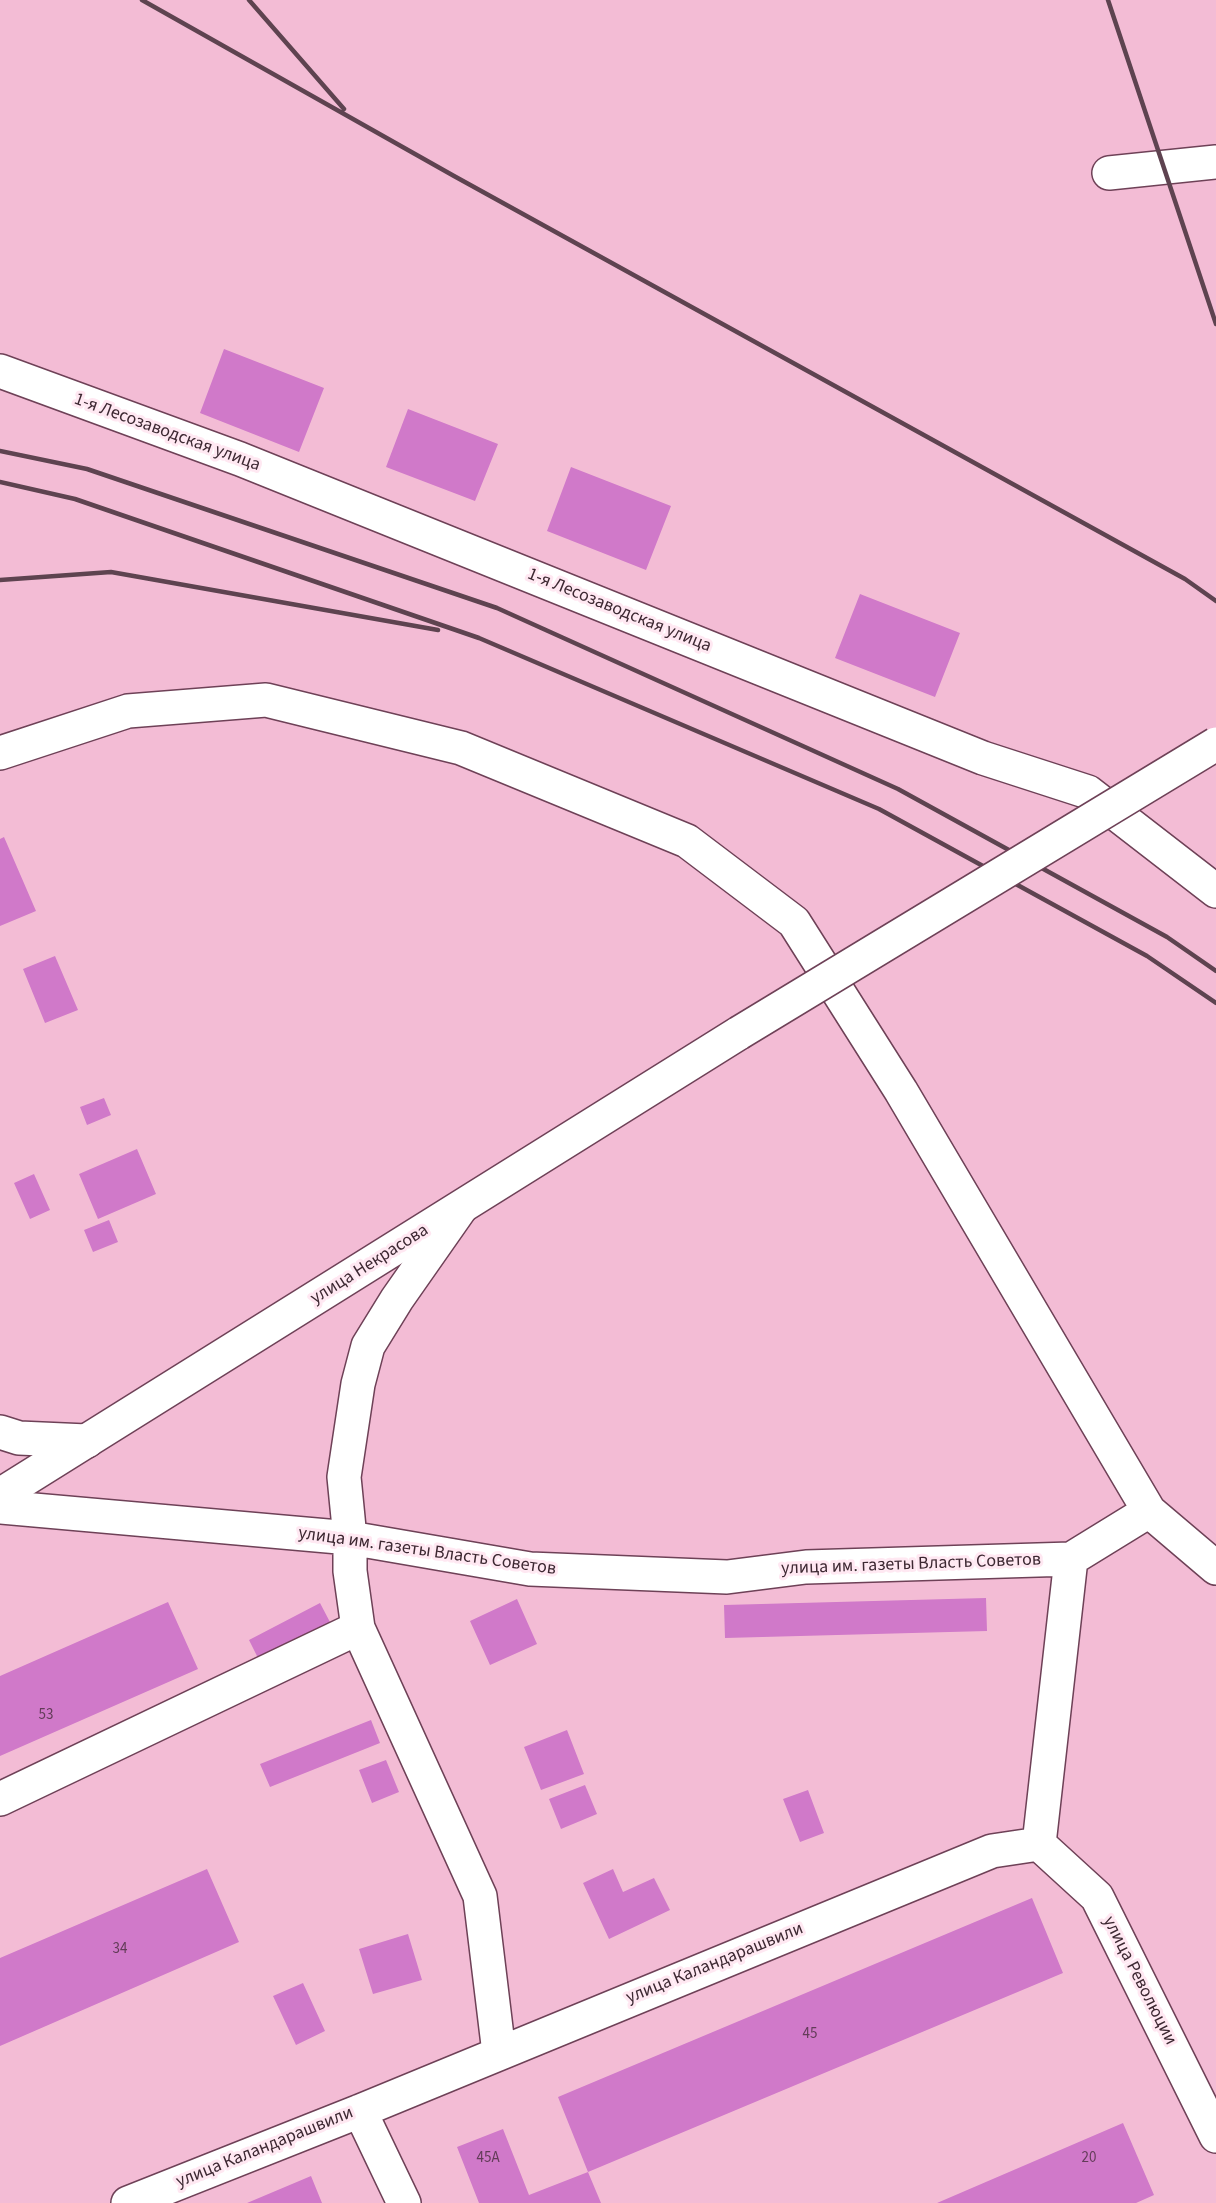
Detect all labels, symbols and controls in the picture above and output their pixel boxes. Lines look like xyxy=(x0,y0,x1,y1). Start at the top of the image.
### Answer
street label: 1-я Лесозаводская улица xyxy=(71,389,263,477)
street label: 1-я Лесозаводская улица xyxy=(524,564,714,658)
street label: улица Некрасова xyxy=(307,1220,433,1310)
street label: улица им. газеты Власть Советов xyxy=(297,1523,557,1581)
street label: улица им. газеты Власть Советов xyxy=(781,1550,1041,1580)
house number: 53 xyxy=(39,1707,53,1725)
street label: улица Революции xyxy=(1097,1913,1181,2049)
street label: улица Каландарашвили xyxy=(623,1919,807,2009)
house number: 34 xyxy=(113,1941,127,1959)
house number: 45 xyxy=(803,2026,817,2044)
street label: улица Каландарашвили xyxy=(173,2103,357,2193)
house number: 45А xyxy=(476,2150,500,2168)
house number: 20 xyxy=(1082,2150,1096,2168)

